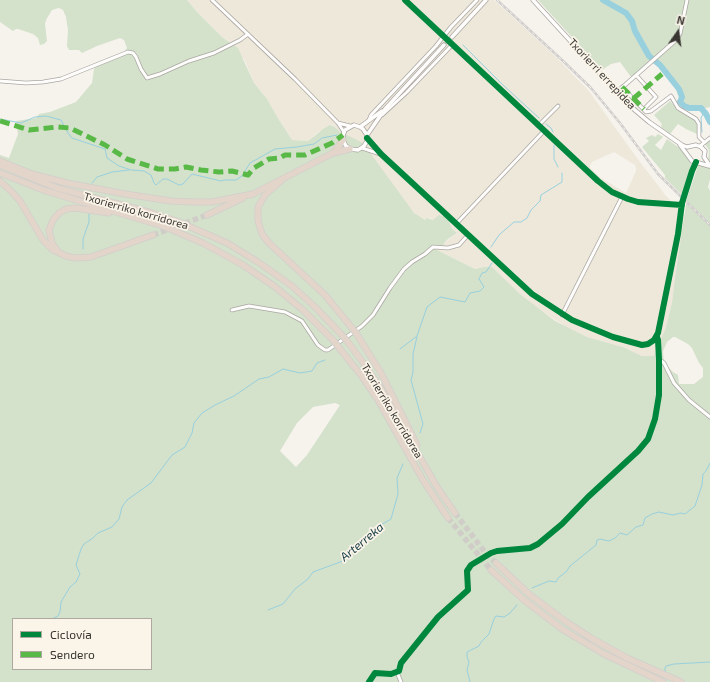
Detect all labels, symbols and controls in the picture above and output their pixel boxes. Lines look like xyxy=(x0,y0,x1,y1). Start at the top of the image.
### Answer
north arrow xyxy=(658,12,698,52)
text: N xyxy=(676,13,686,27)
street label: Txorierri errepidea xyxy=(566,36,638,112)
street label: Txorierriko korridorea xyxy=(82,190,190,232)
street label: Txorierriko korridorea xyxy=(358,361,426,461)
water label: Arterreka xyxy=(337,520,387,564)
legend xyxy=(12,618,152,670)
text: Ciclovía xyxy=(50,627,92,641)
text: Sendero xyxy=(50,647,95,661)

